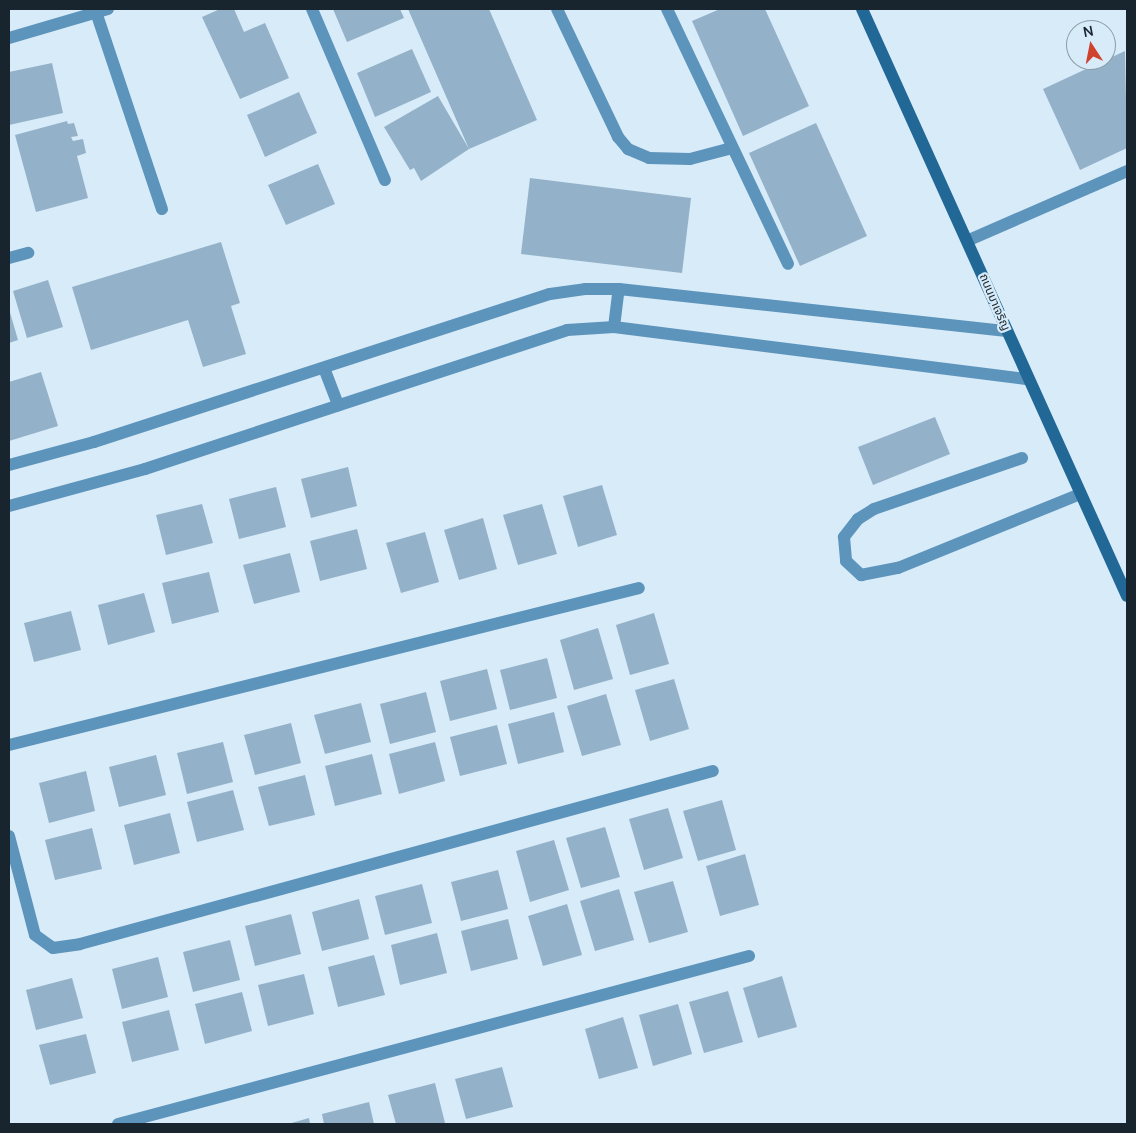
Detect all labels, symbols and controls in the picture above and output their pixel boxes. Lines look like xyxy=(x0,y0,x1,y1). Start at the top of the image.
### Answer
north arrow xyxy=(1066,20,1116,70)
text: N xyxy=(1081,20,1095,41)
street label: ถนนมาเจริญ xyxy=(977,271,1013,333)

